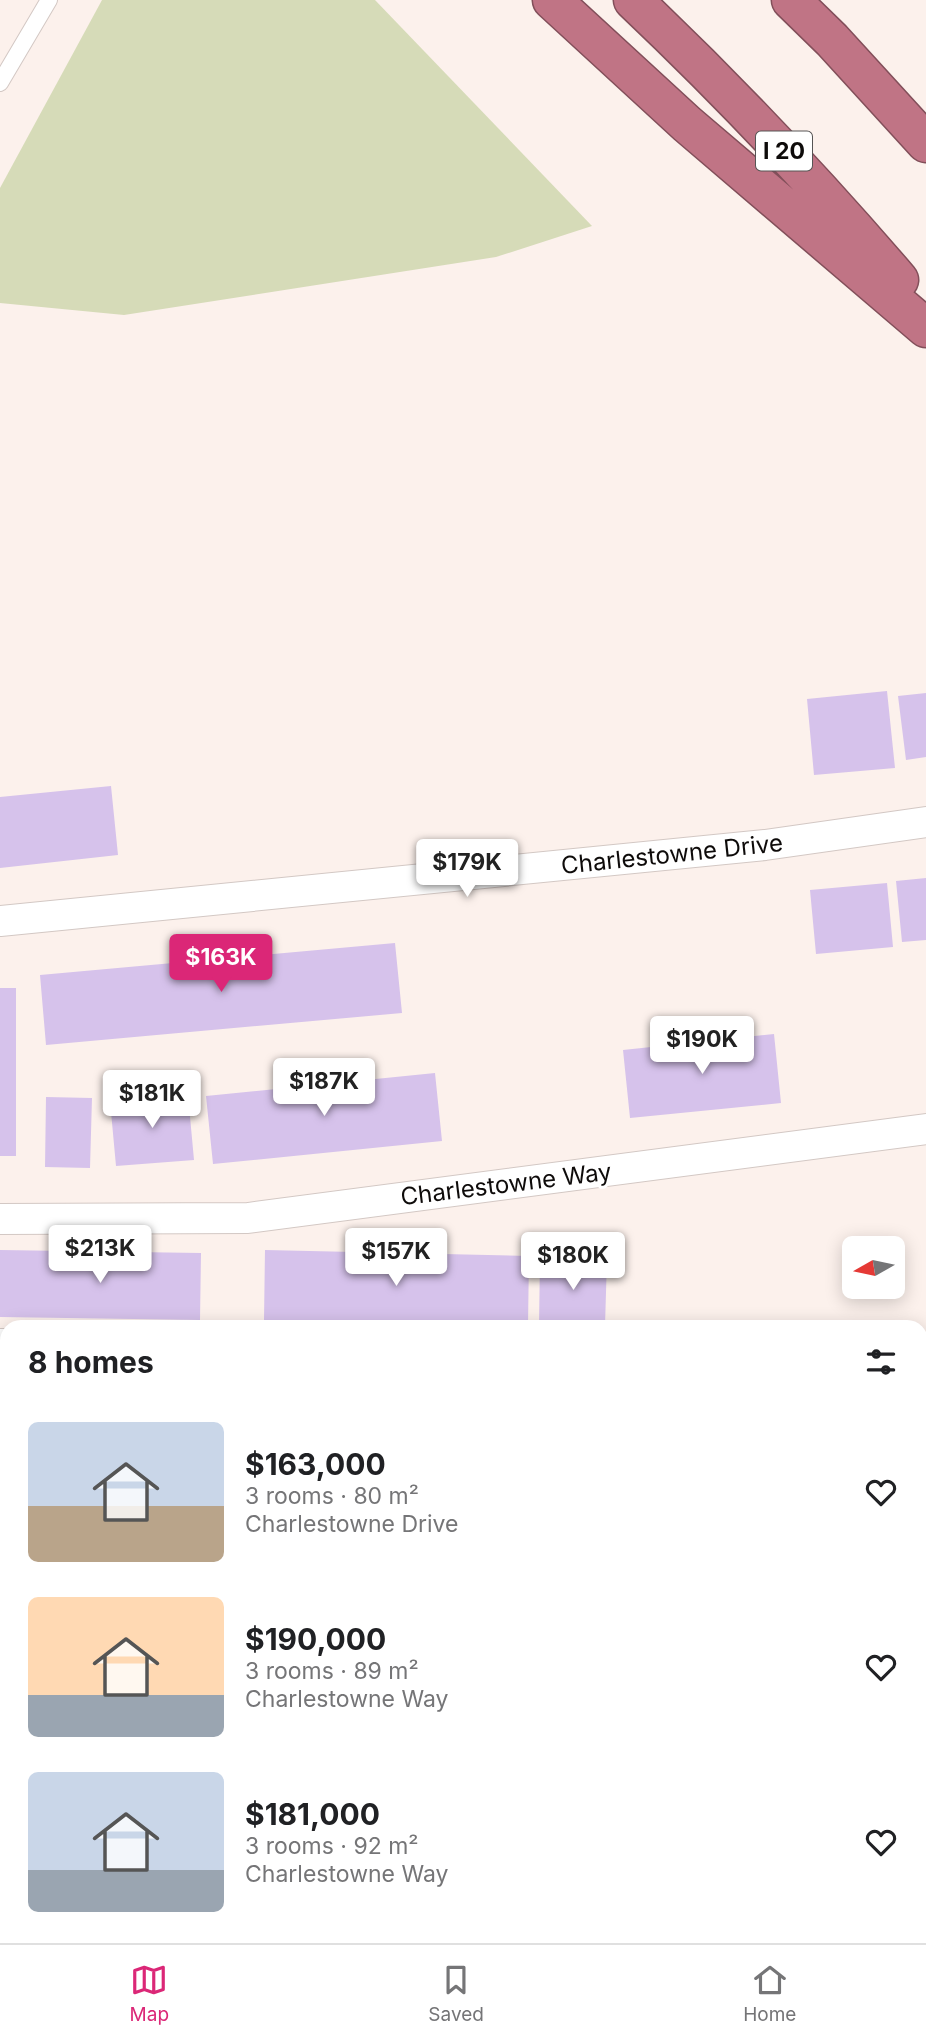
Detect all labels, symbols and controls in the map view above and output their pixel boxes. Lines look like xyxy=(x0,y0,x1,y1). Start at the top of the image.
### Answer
road number: I 20 xyxy=(756,132,812,170)
street label: Charlestowne Drive xyxy=(560,828,784,880)
pin: $179K xyxy=(418,839,516,899)
text: $179K xyxy=(432,848,502,876)
pin: $163K xyxy=(172,934,270,994)
text: $163K xyxy=(185,943,257,971)
pin: $190K xyxy=(653,1016,751,1076)
text: $190K xyxy=(666,1025,738,1053)
pin: $187K xyxy=(275,1058,373,1118)
text: $187K xyxy=(289,1067,359,1095)
pin: $181K xyxy=(103,1070,201,1130)
text: $181K xyxy=(119,1079,185,1107)
street label: Charlestowne Way xyxy=(399,1157,613,1211)
pin: $213K xyxy=(51,1226,149,1285)
pin: $157K xyxy=(347,1228,445,1288)
pin: $180K xyxy=(524,1232,622,1292)
text: $213K xyxy=(65,1234,135,1262)
north arrow xyxy=(842,1236,905,1298)
map controls xyxy=(842,1236,905,1299)
text: $157K xyxy=(361,1237,431,1265)
text: $180K xyxy=(537,1241,609,1269)
icon: filters xyxy=(862,1343,900,1381)
text: 8 homes xyxy=(28,1344,154,1380)
text: $163,000 xyxy=(245,1446,386,1482)
icon: home xyxy=(84,1450,168,1534)
icon: heart xyxy=(862,1473,900,1511)
text: 3 rooms · 80 m² xyxy=(245,1482,419,1510)
text: Charlestowne Drive xyxy=(245,1510,459,1538)
text: $190,000 xyxy=(245,1621,386,1657)
icon: home xyxy=(84,1625,168,1709)
icon: heart xyxy=(862,1648,900,1686)
text: 3 rooms · 89 m² xyxy=(245,1657,419,1685)
text: Charlestowne Way xyxy=(245,1685,448,1713)
text: $181,000 xyxy=(245,1796,380,1832)
icon: home xyxy=(84,1800,168,1884)
icon: heart xyxy=(862,1823,900,1861)
text: 3 rooms · 92 m² xyxy=(245,1832,418,1860)
text: Charlestowne Way xyxy=(245,1860,448,1888)
tab: Map xyxy=(130,1961,169,2026)
tab: Saved xyxy=(428,1961,484,2026)
tab: Home xyxy=(743,1961,796,2026)

